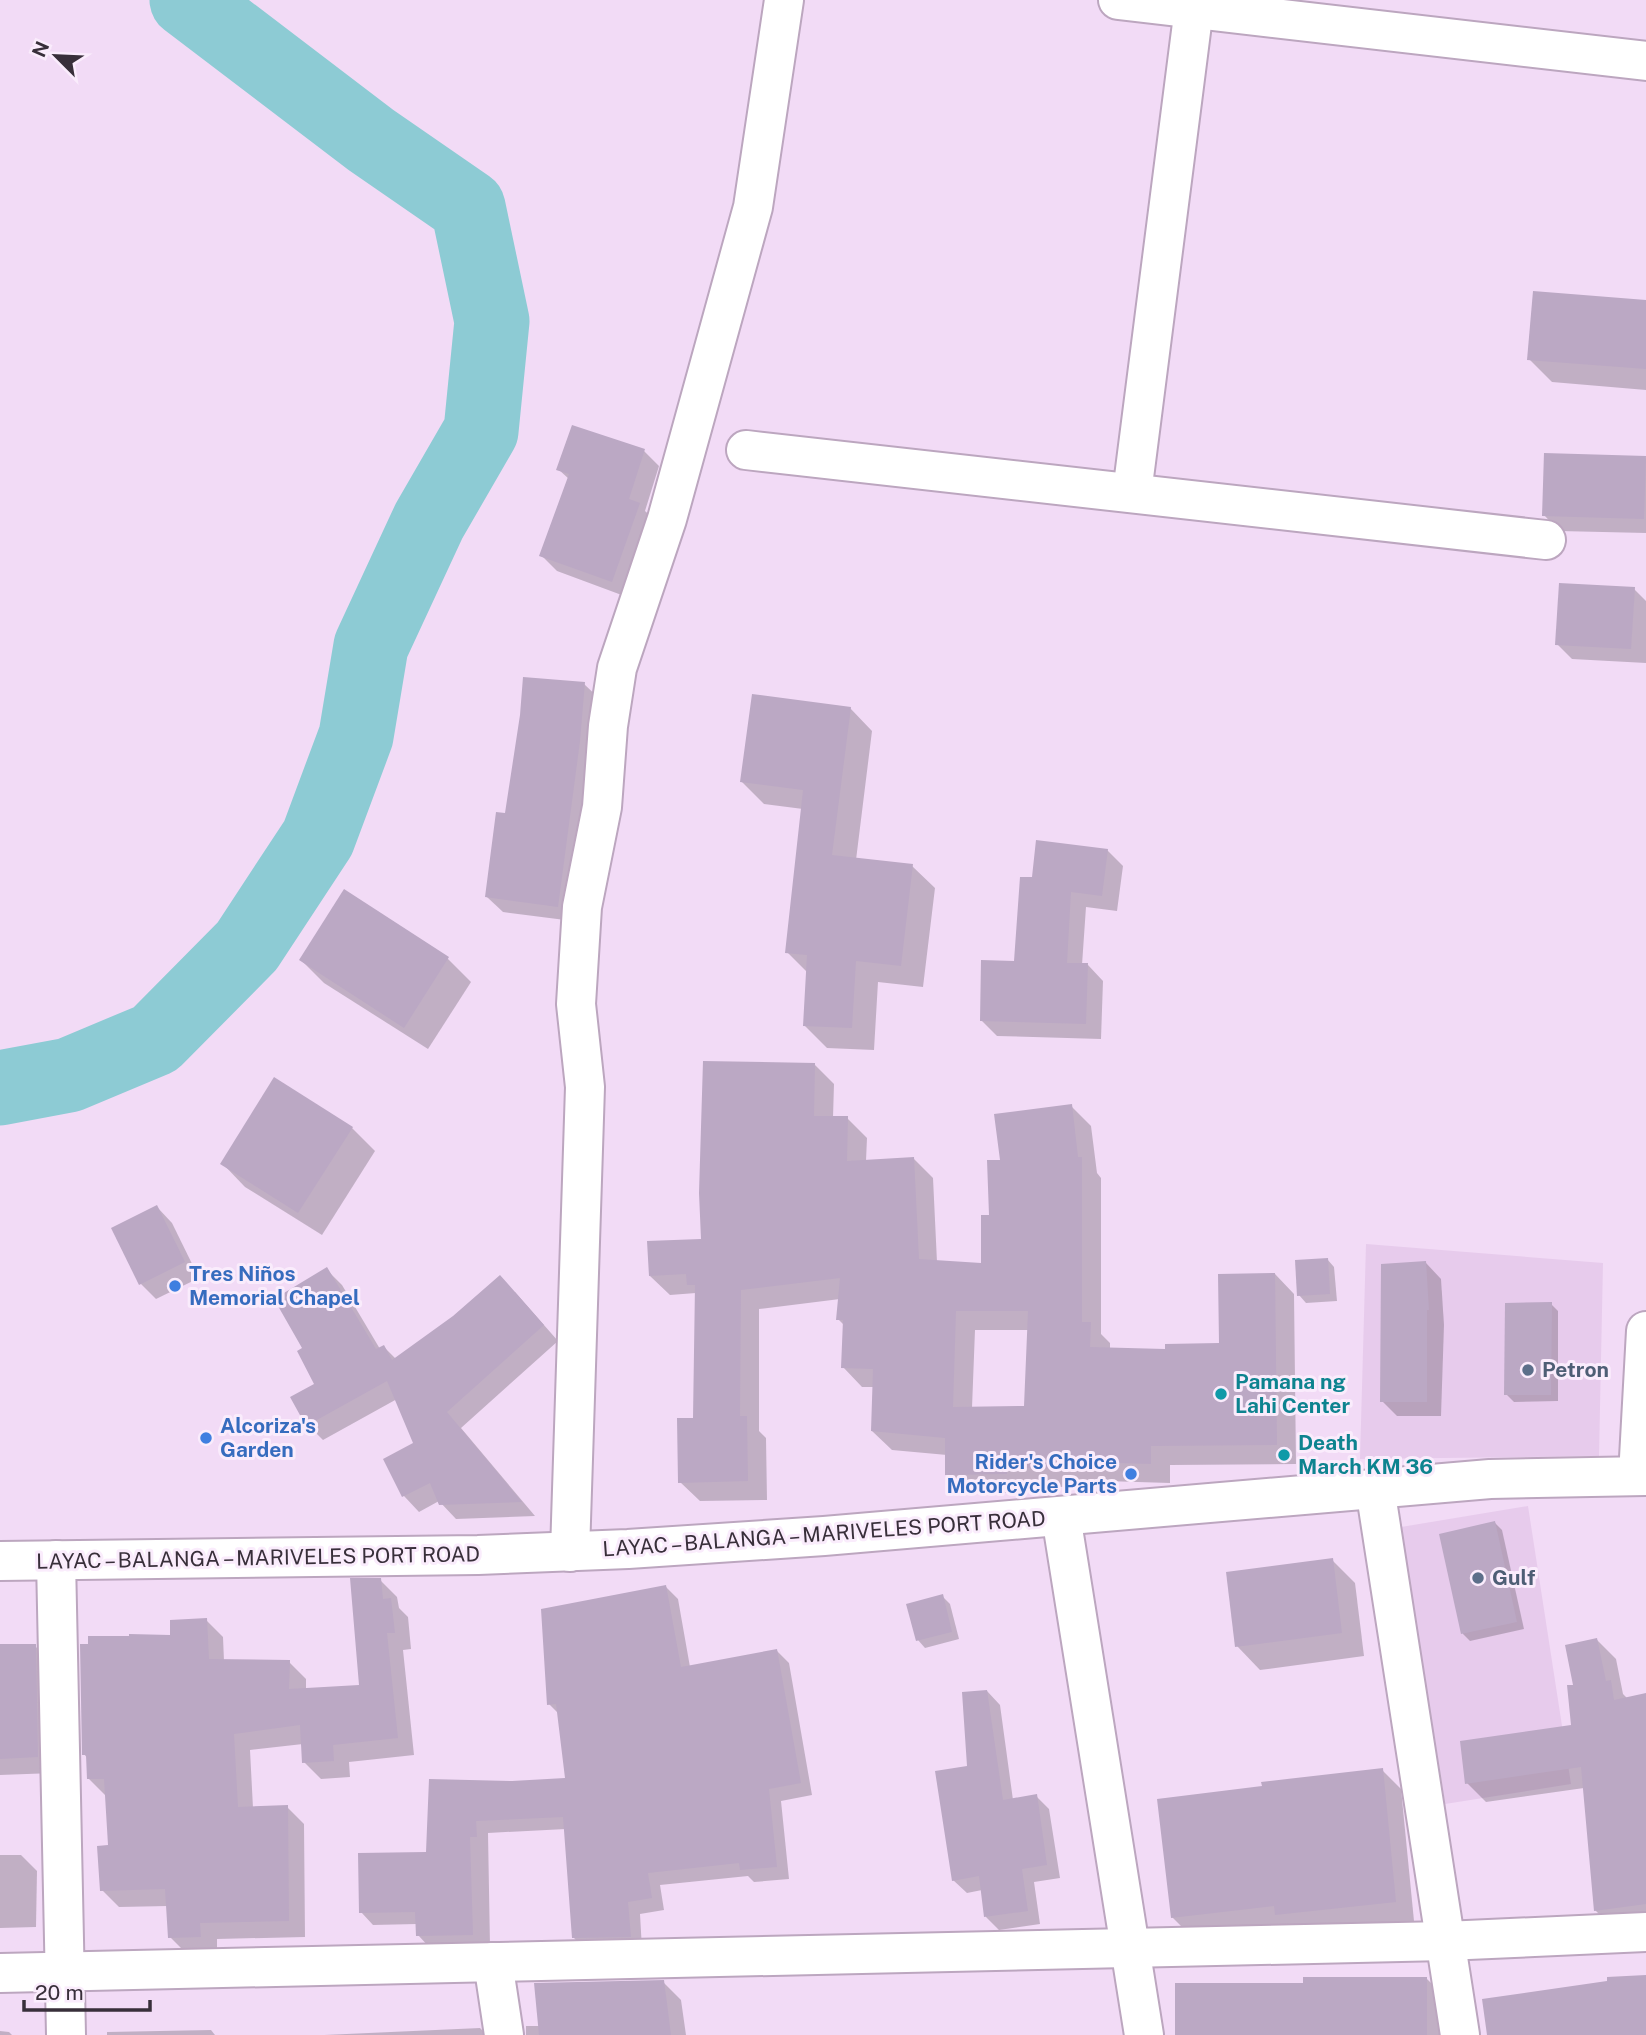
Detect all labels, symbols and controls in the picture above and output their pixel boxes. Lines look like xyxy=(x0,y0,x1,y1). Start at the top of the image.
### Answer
north arrow xyxy=(21,21,91,91)
text: N xyxy=(27,38,54,60)
place label: Tres Niños Memorial Chapel xyxy=(189,1261,360,1310)
marker: Tres Niños Memorial Chapel xyxy=(167,1278,183,1294)
place label: Petron xyxy=(1542,1357,1609,1382)
marker: Petron xyxy=(1520,1362,1536,1378)
place label: Pamana ng Lahi Center xyxy=(1235,1369,1350,1418)
marker: Pamana ng Lahi Center xyxy=(1213,1386,1229,1402)
place label: Alcoriza's Garden xyxy=(220,1413,316,1462)
marker: Alcoriza's Garden xyxy=(198,1430,214,1446)
place label: Death March KM 36 xyxy=(1298,1430,1433,1479)
marker: Death March KM 36 xyxy=(1276,1447,1292,1463)
place label: Rider's Choice Motorcycle Parts xyxy=(946,1449,1117,1498)
marker: Rider's Choice Motorcycle Parts xyxy=(1123,1466,1139,1482)
street label: LAYAC – BALANGA – MARIVELES PORT ROAD xyxy=(602,1506,1046,1561)
street label: LAYAC – BALANGA – MARIVELES PORT ROAD xyxy=(36,1541,480,1574)
place label: Gulf xyxy=(1492,1565,1535,1590)
marker: Gulf xyxy=(1470,1570,1486,1586)
scale bar xyxy=(24,1968,150,2012)
text: 20 m xyxy=(35,1980,84,2005)

